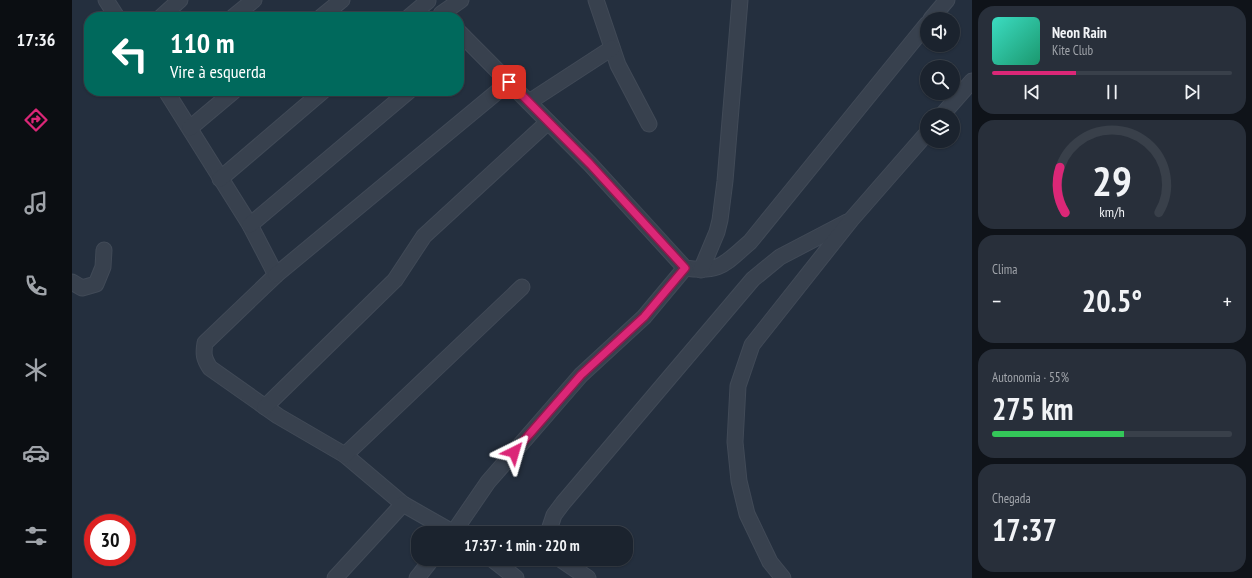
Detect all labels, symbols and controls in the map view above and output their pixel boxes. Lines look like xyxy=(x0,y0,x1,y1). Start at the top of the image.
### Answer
map controls xyxy=(920,12,960,148)
button: sound xyxy=(920,12,960,52)
text: Neon Rain xyxy=(1052,23,1107,42)
text: 110 m xyxy=(170,24,234,61)
text: 17:36 xyxy=(17,28,55,51)
icon: left xyxy=(104,28,156,80)
text: Kite Club xyxy=(1052,42,1093,59)
text: Vire à esquerda xyxy=(170,60,266,83)
button: search xyxy=(920,60,960,100)
pin xyxy=(492,65,526,99)
icon: arrive xyxy=(498,71,520,93)
icon: previous xyxy=(1021,81,1043,103)
icon: pause xyxy=(1101,81,1123,103)
icon: next xyxy=(1181,81,1203,103)
icon: directions xyxy=(22,106,50,134)
button: layers xyxy=(920,108,960,148)
text: 29 xyxy=(1092,153,1132,206)
icon: music xyxy=(22,189,50,217)
text: km/h xyxy=(1099,201,1125,220)
text: Clima xyxy=(992,261,1017,278)
icon: phone xyxy=(22,272,50,300)
text: 20.5° xyxy=(1082,281,1142,320)
text: − xyxy=(992,287,1001,315)
text: + xyxy=(1223,287,1232,315)
icon: climate xyxy=(22,356,50,384)
text: Autonomia · 55% xyxy=(992,369,1069,386)
text: 275 km xyxy=(992,389,1073,428)
position arrow xyxy=(493,431,535,473)
icon: car xyxy=(22,439,50,467)
text: Chegada xyxy=(992,490,1031,507)
text: 17:37 xyxy=(992,510,1057,549)
speed limit sign: 30 xyxy=(84,514,136,566)
icon: filters xyxy=(22,522,50,550)
text: 17:37 · 1 min · 220 m xyxy=(464,536,580,555)

